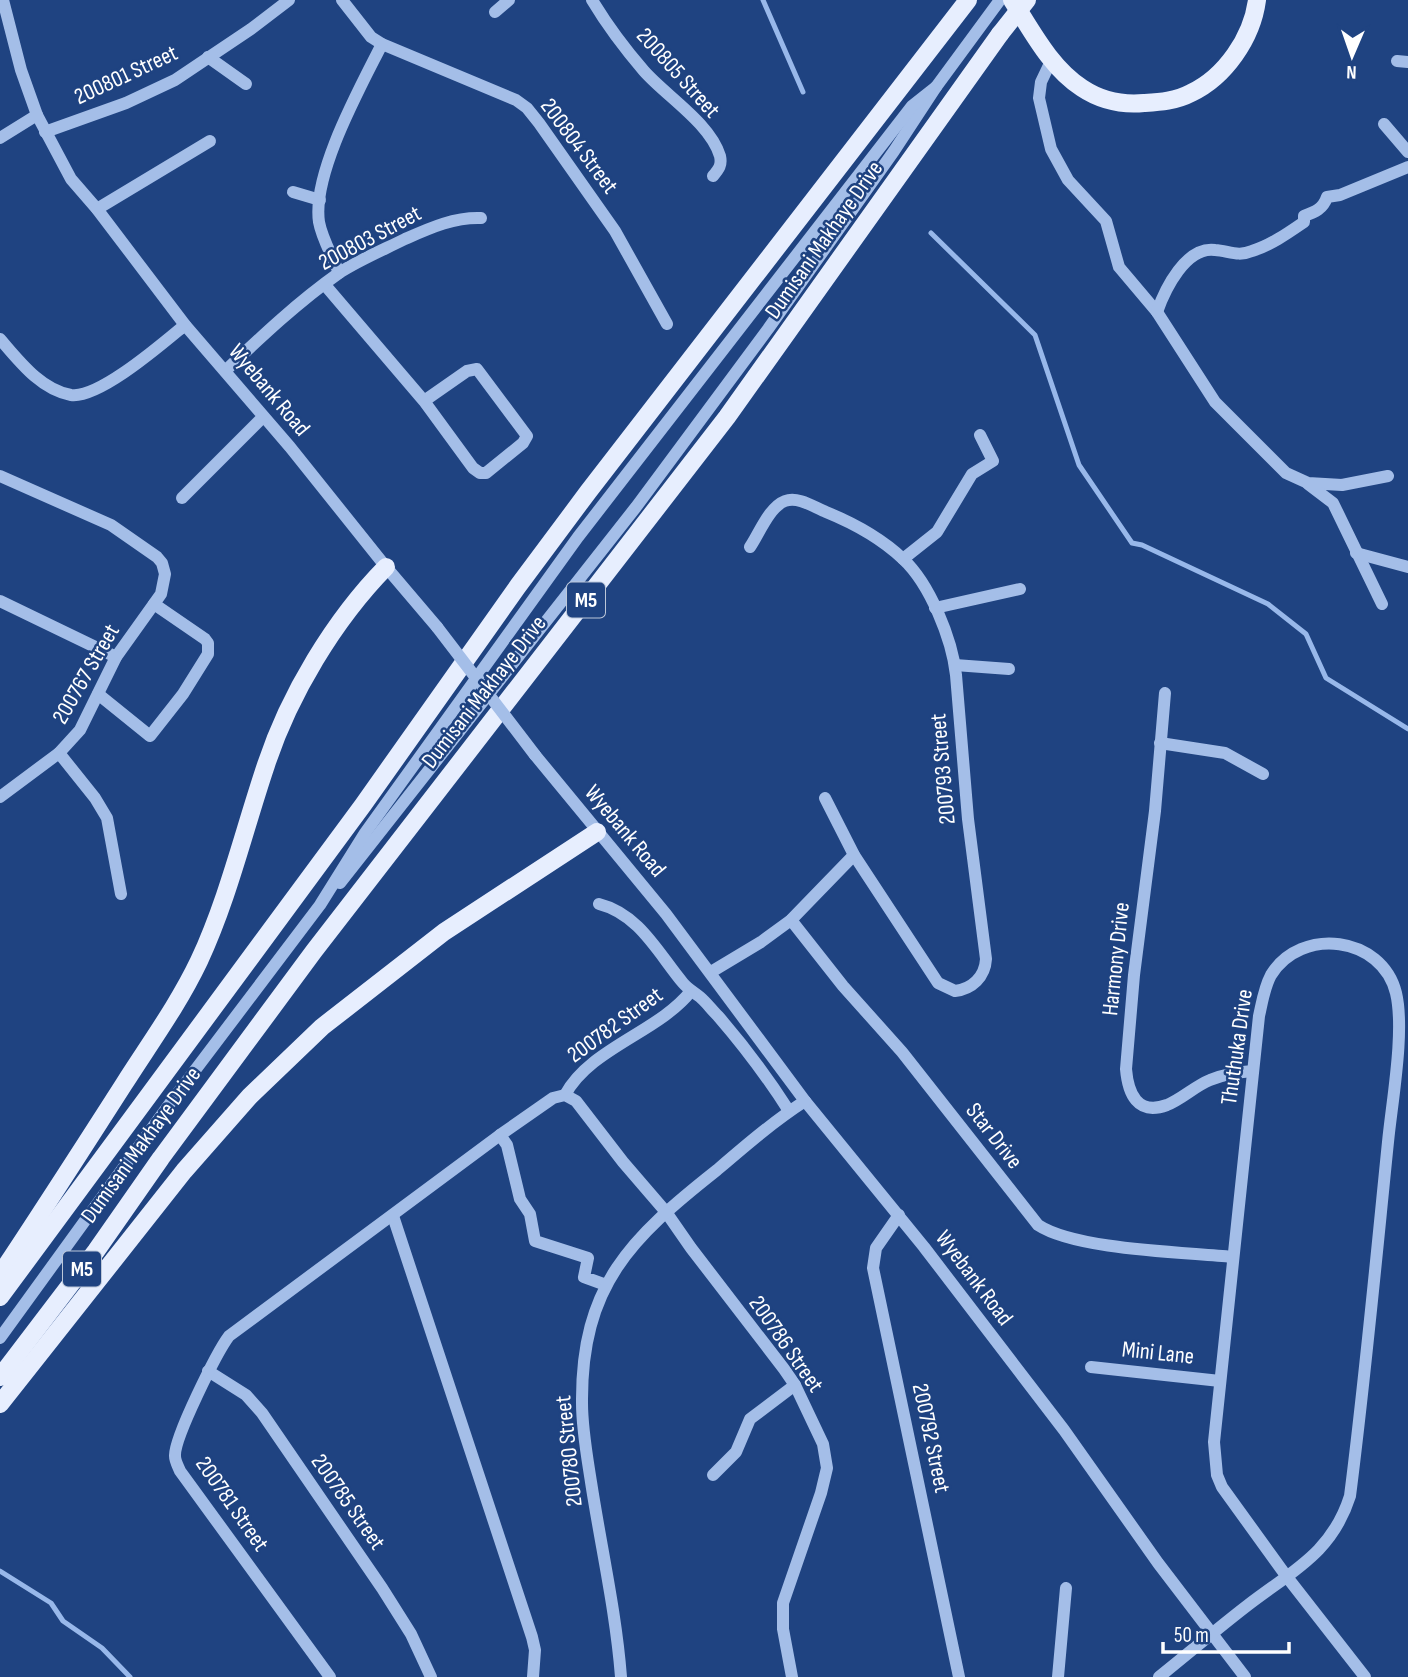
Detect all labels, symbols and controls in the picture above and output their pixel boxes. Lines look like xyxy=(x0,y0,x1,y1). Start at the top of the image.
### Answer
north arrow xyxy=(1317,21,1387,91)
street label: 200805 Street xyxy=(630,22,726,124)
street label: 200801 Street xyxy=(70,39,182,111)
text: N xyxy=(1346,60,1357,83)
street label: 200804 Street xyxy=(534,93,624,199)
street label: Dumisani Makhaye Drive xyxy=(759,156,889,324)
street label: 200803 Street xyxy=(314,199,426,277)
street label: Wyebank Road xyxy=(222,338,316,442)
road number: M5 xyxy=(567,582,605,618)
street label: Dumisani Makhaye Drive xyxy=(416,610,552,774)
street label: 200767 Street xyxy=(46,619,126,729)
street label: 200793 Street xyxy=(924,712,962,826)
street label: Wyebank Road xyxy=(578,779,672,883)
street label: Harmony Drive xyxy=(1096,901,1136,1017)
street label: 200782 Street xyxy=(562,981,668,1069)
street label: Thuthuka Drive xyxy=(1215,987,1259,1107)
street label: Dumisani Makhaye Drive xyxy=(75,1061,207,1229)
street label: Star Drive xyxy=(960,1097,1028,1175)
street label: Wyebank Road xyxy=(929,1225,1019,1331)
road number: M5 xyxy=(63,1252,101,1286)
street label: 200786 Street xyxy=(743,1290,829,1398)
street label: Mini Lane xyxy=(1121,1335,1195,1371)
street label: 200792 Street xyxy=(906,1381,956,1495)
street label: 200780 Street xyxy=(549,1394,589,1508)
street label: 200785 Street xyxy=(305,1449,391,1555)
street label: 200781 Street xyxy=(189,1451,275,1557)
scale bar xyxy=(1163,1610,1289,1654)
text: 50 m xyxy=(1174,1623,1209,1648)

